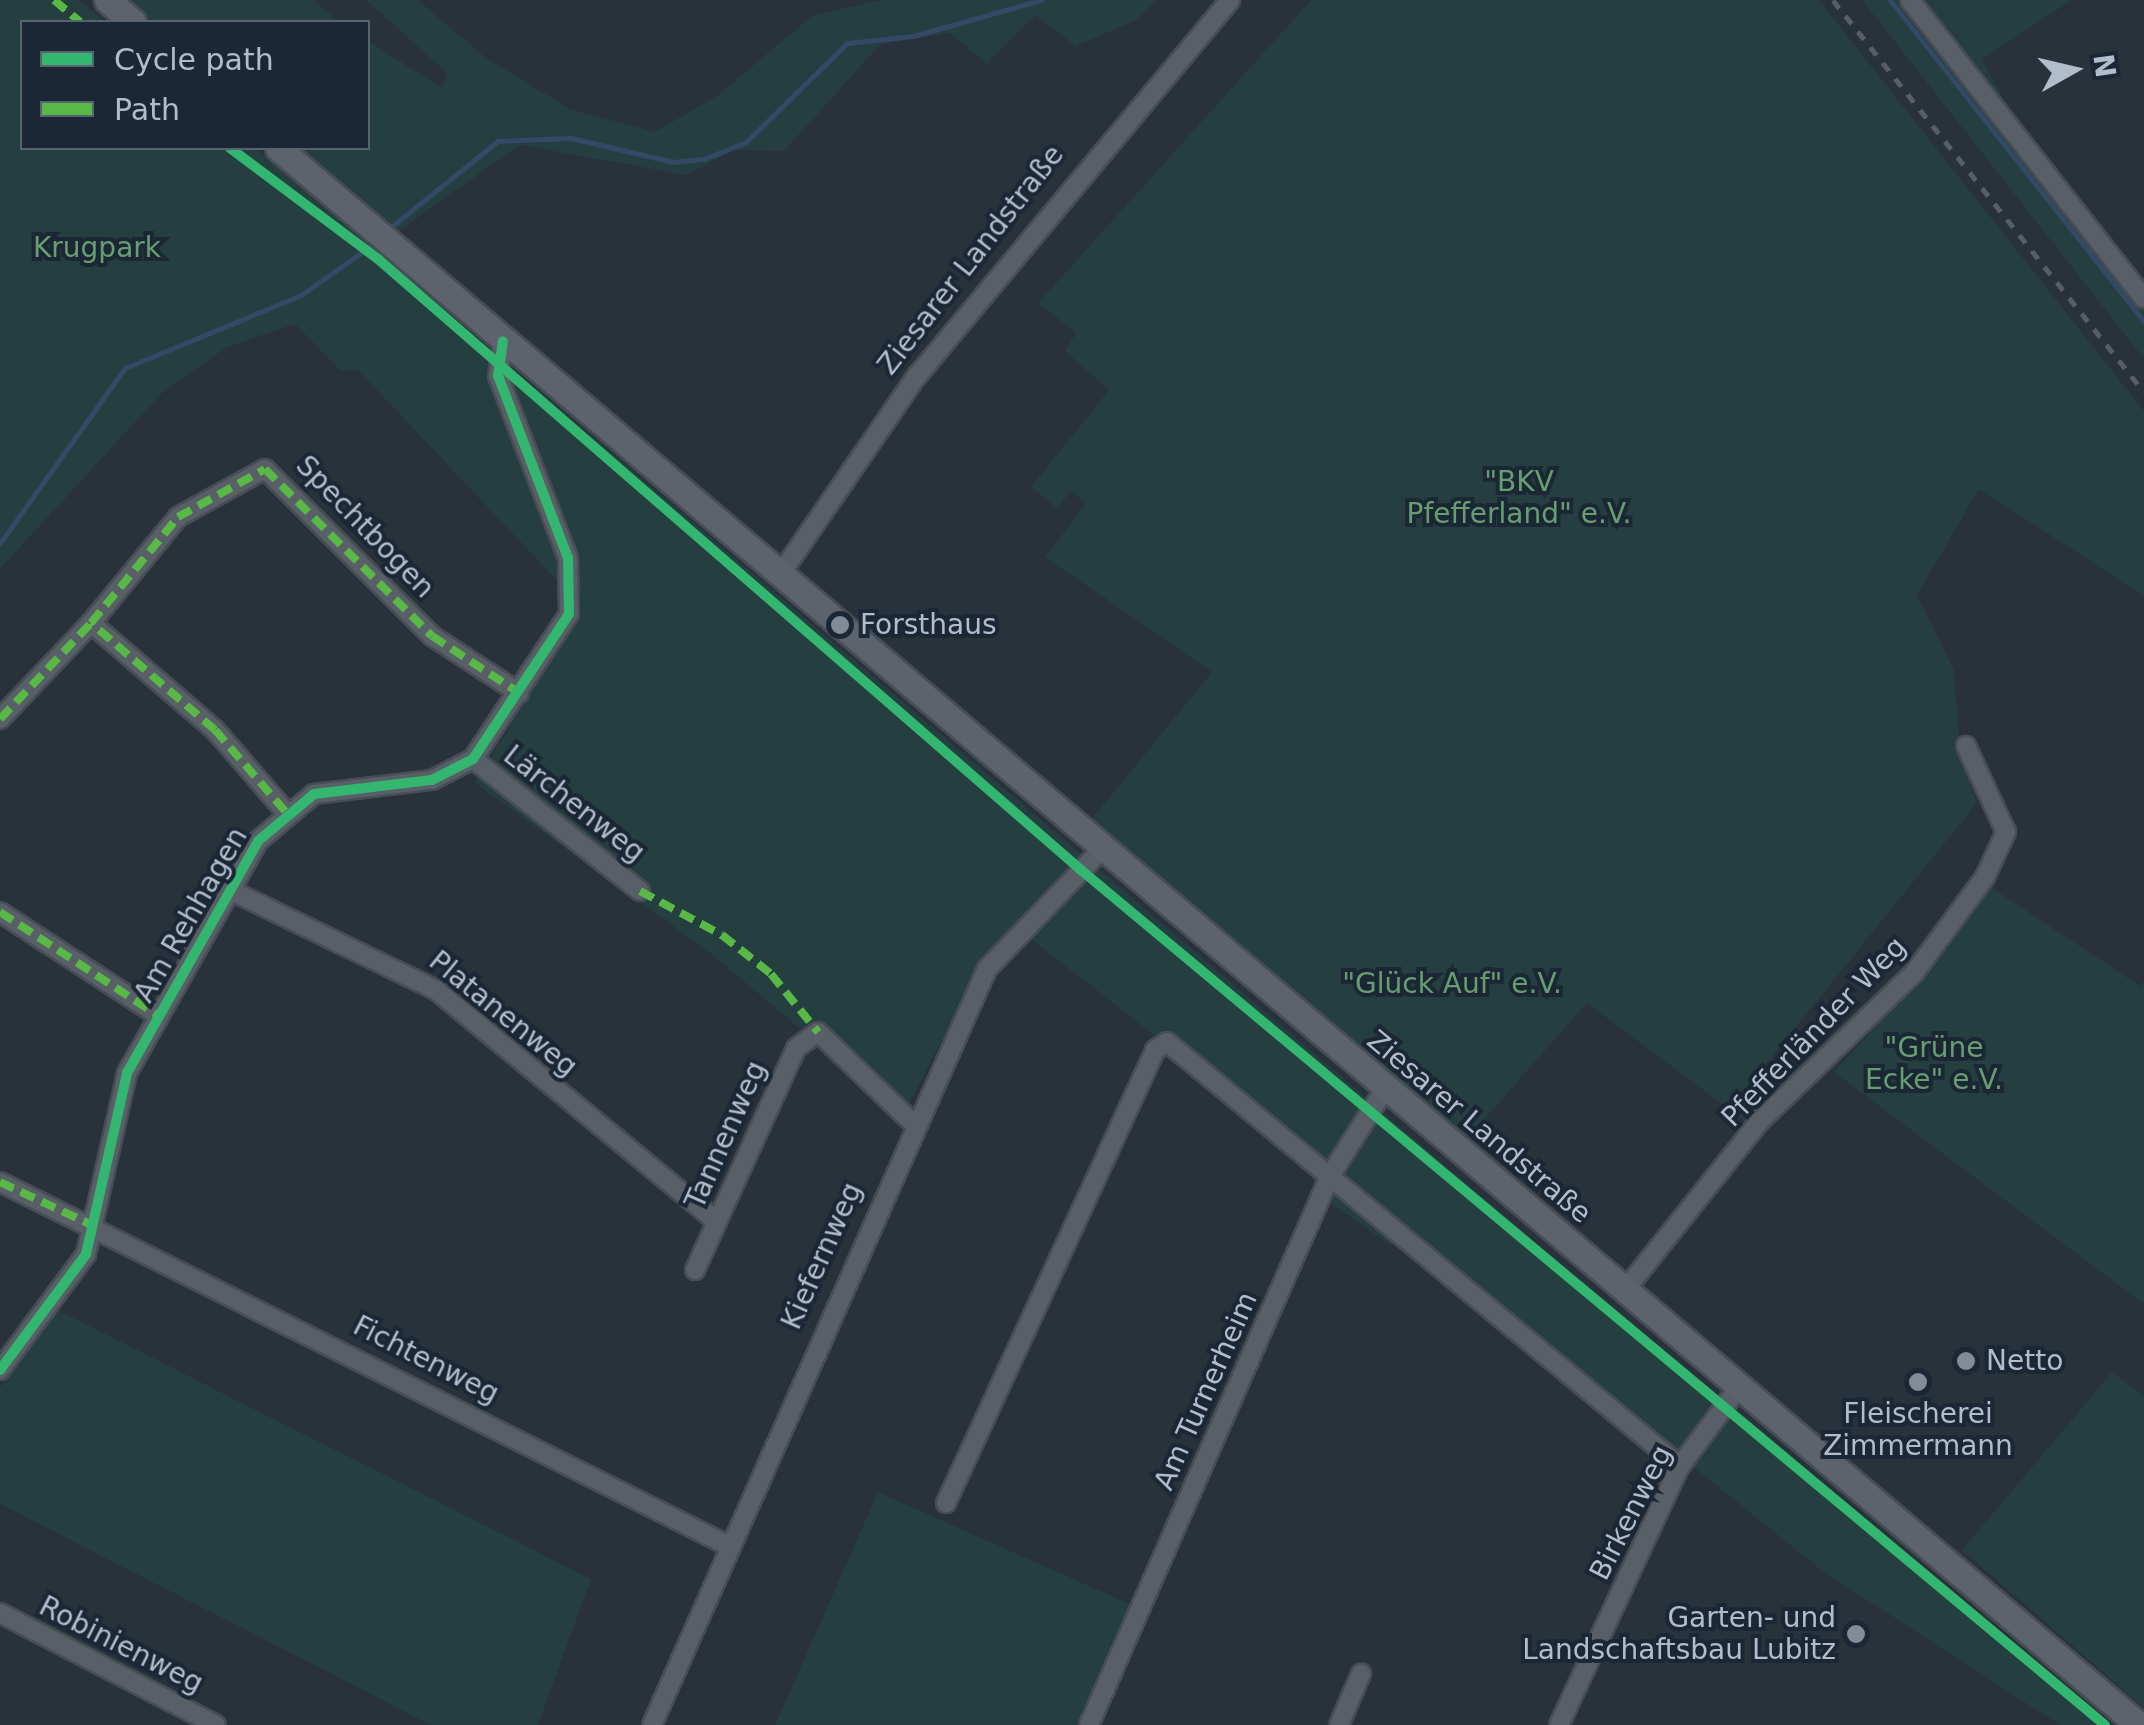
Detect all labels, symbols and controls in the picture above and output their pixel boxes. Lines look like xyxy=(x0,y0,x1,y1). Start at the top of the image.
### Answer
legend xyxy=(20,20,370,150)
north arrow xyxy=(2024,20,2124,120)
text: Cycle path xyxy=(114,42,274,77)
text: N xyxy=(2086,52,2122,80)
text: Path xyxy=(114,92,180,127)
street label: Ziesarer Landstraße xyxy=(871,139,1071,381)
park label: Krugpark xyxy=(33,231,161,265)
street label: Spechtbogen xyxy=(289,449,441,605)
park label: "BKV Pfefferland" e.V. xyxy=(1407,465,1631,531)
place label: Forsthaus xyxy=(860,608,997,642)
marker: Forsthaus xyxy=(829,614,851,636)
street label: Lärchenweg xyxy=(497,739,651,869)
street label: Am Rehhagen xyxy=(127,822,255,1008)
street label: Pfefferländer Weg xyxy=(1715,930,1913,1134)
street label: Platanenweg xyxy=(422,944,584,1084)
park label: "Glück Auf" e.V. xyxy=(1342,967,1562,1001)
street label: Ziesarer Landstraße xyxy=(1360,1024,1598,1230)
park label: "Grüne Ecke" e.V. xyxy=(1865,1031,2003,1097)
street label: Tannenweg xyxy=(679,1056,773,1214)
street label: Kiefernweg xyxy=(775,1177,869,1335)
street label: Am Turnerheim xyxy=(1147,1287,1265,1495)
street label: Fichtenweg xyxy=(348,1309,504,1411)
place label: Netto xyxy=(1986,1344,2063,1378)
marker: Netto xyxy=(1955,1350,1977,1372)
marker: Fleischerei Zimmermann xyxy=(1907,1371,1929,1393)
place label: Fleischerei Zimmermann xyxy=(1823,1397,2013,1463)
street label: Birkenweg xyxy=(1583,1440,1679,1586)
street label: Robinienweg xyxy=(34,1589,208,1701)
place label: Garten- und Landschaftsbau Lubitz xyxy=(1522,1601,1836,1667)
marker: Garten- und Landschaftsbau Lubitz xyxy=(1845,1623,1867,1645)

